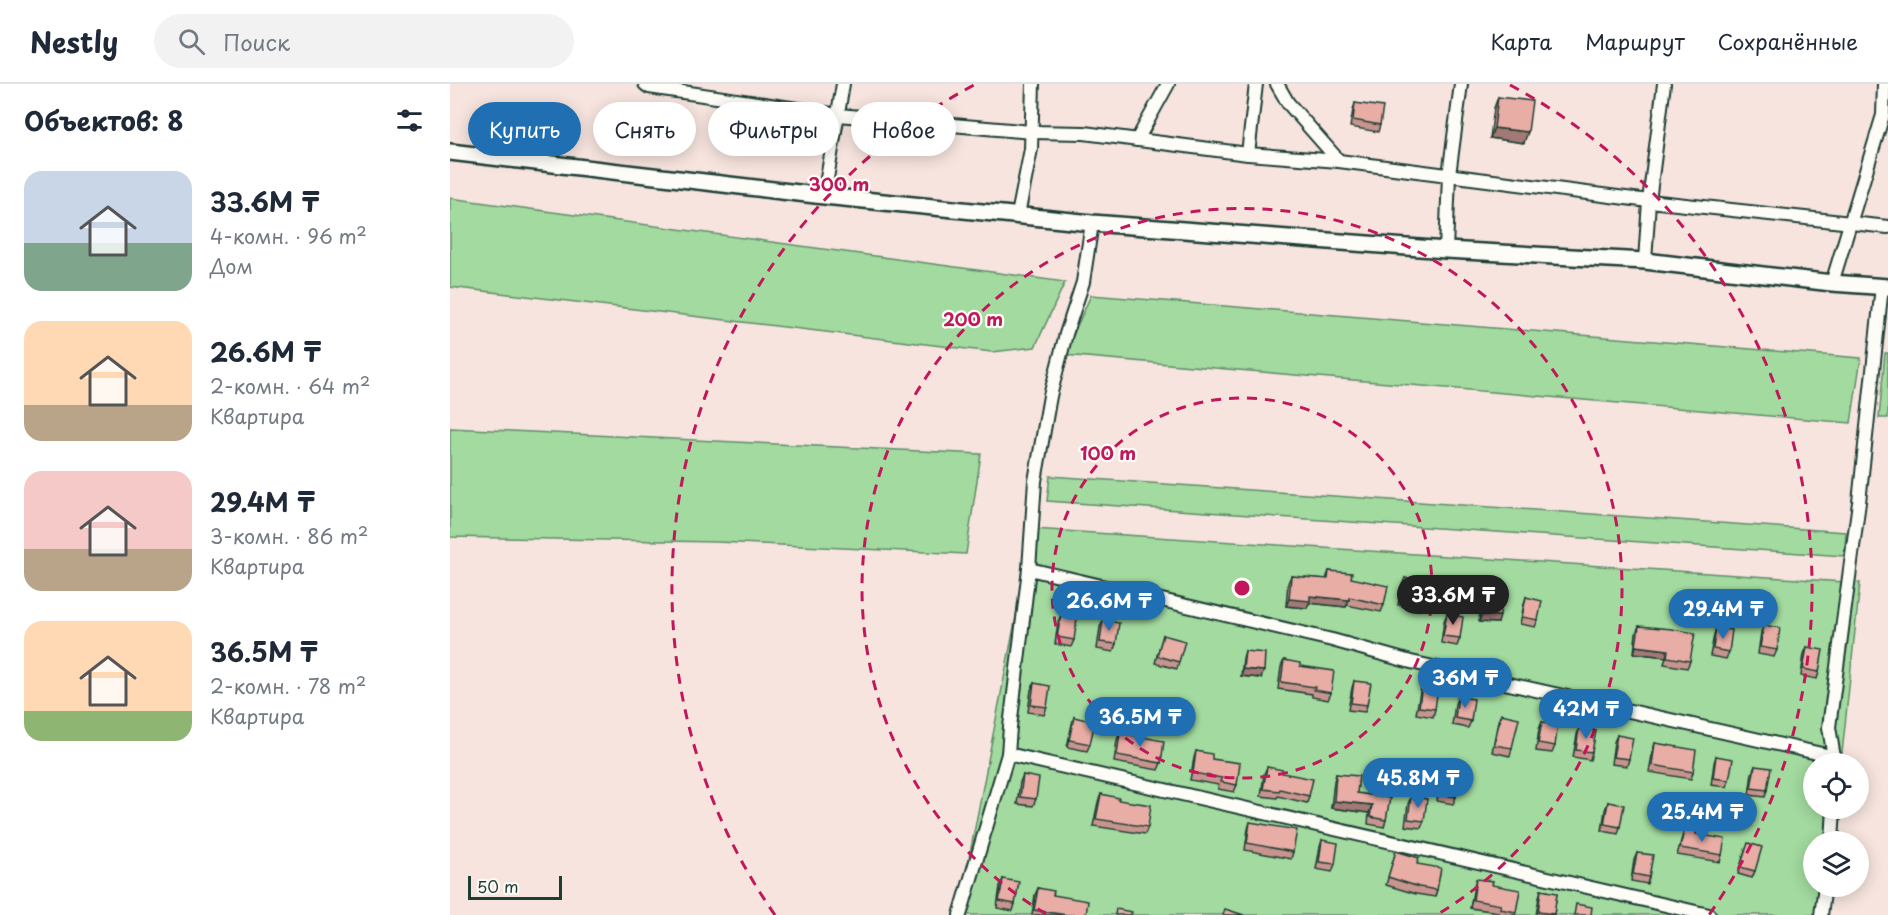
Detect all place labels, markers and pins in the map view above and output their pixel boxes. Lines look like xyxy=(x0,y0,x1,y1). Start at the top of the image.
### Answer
pin: 33.6M ₸ xyxy=(1398,575,1508,626)
centre of rings xyxy=(1232,578,1252,598)
pin: 26.6M ₸ xyxy=(1054,581,1164,632)
pin: 29.4M ₸ xyxy=(1668,589,1778,640)
pin: 36M ₸ xyxy=(1423,658,1507,709)
pin: 42M ₸ xyxy=(1544,689,1628,740)
pin: 36.5M ₸ xyxy=(1085,697,1195,748)
pin: 45.8M ₸ xyxy=(1363,758,1473,809)
pin: 25.4M ₸ xyxy=(1647,792,1757,843)

